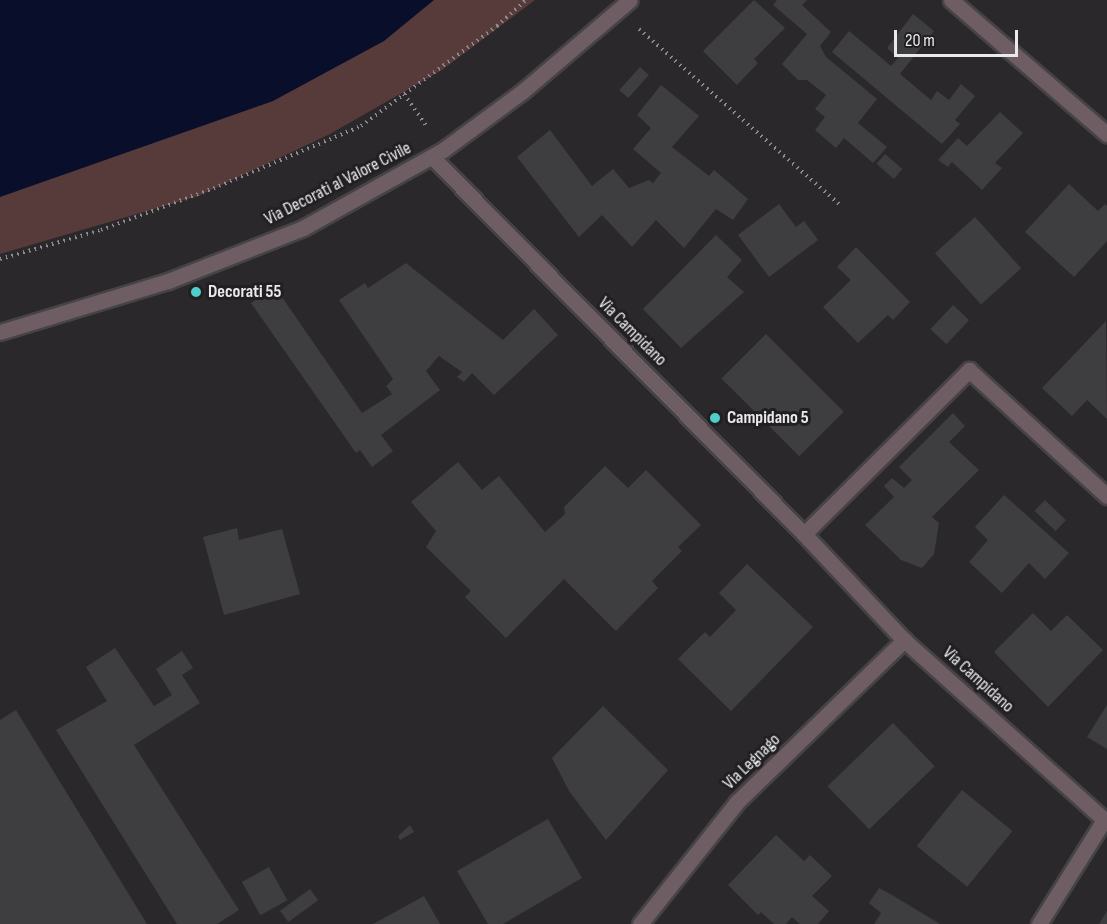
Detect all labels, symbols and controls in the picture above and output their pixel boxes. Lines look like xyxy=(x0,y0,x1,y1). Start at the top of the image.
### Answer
scale bar xyxy=(897,18,1022,56)
text: 20 m xyxy=(905,30,935,51)
street label: Via Decorati al Valore Civile xyxy=(261,138,415,230)
place label: Decorati 55 xyxy=(208,281,281,303)
marker: Decorati 55 xyxy=(189,285,203,299)
street label: Via Campidano xyxy=(593,293,671,371)
place label: Campidano 5 xyxy=(727,407,809,429)
marker: Campidano 5 xyxy=(708,411,722,425)
street label: Via Campidano xyxy=(938,642,1018,718)
street label: Via Legnago xyxy=(719,729,785,795)

